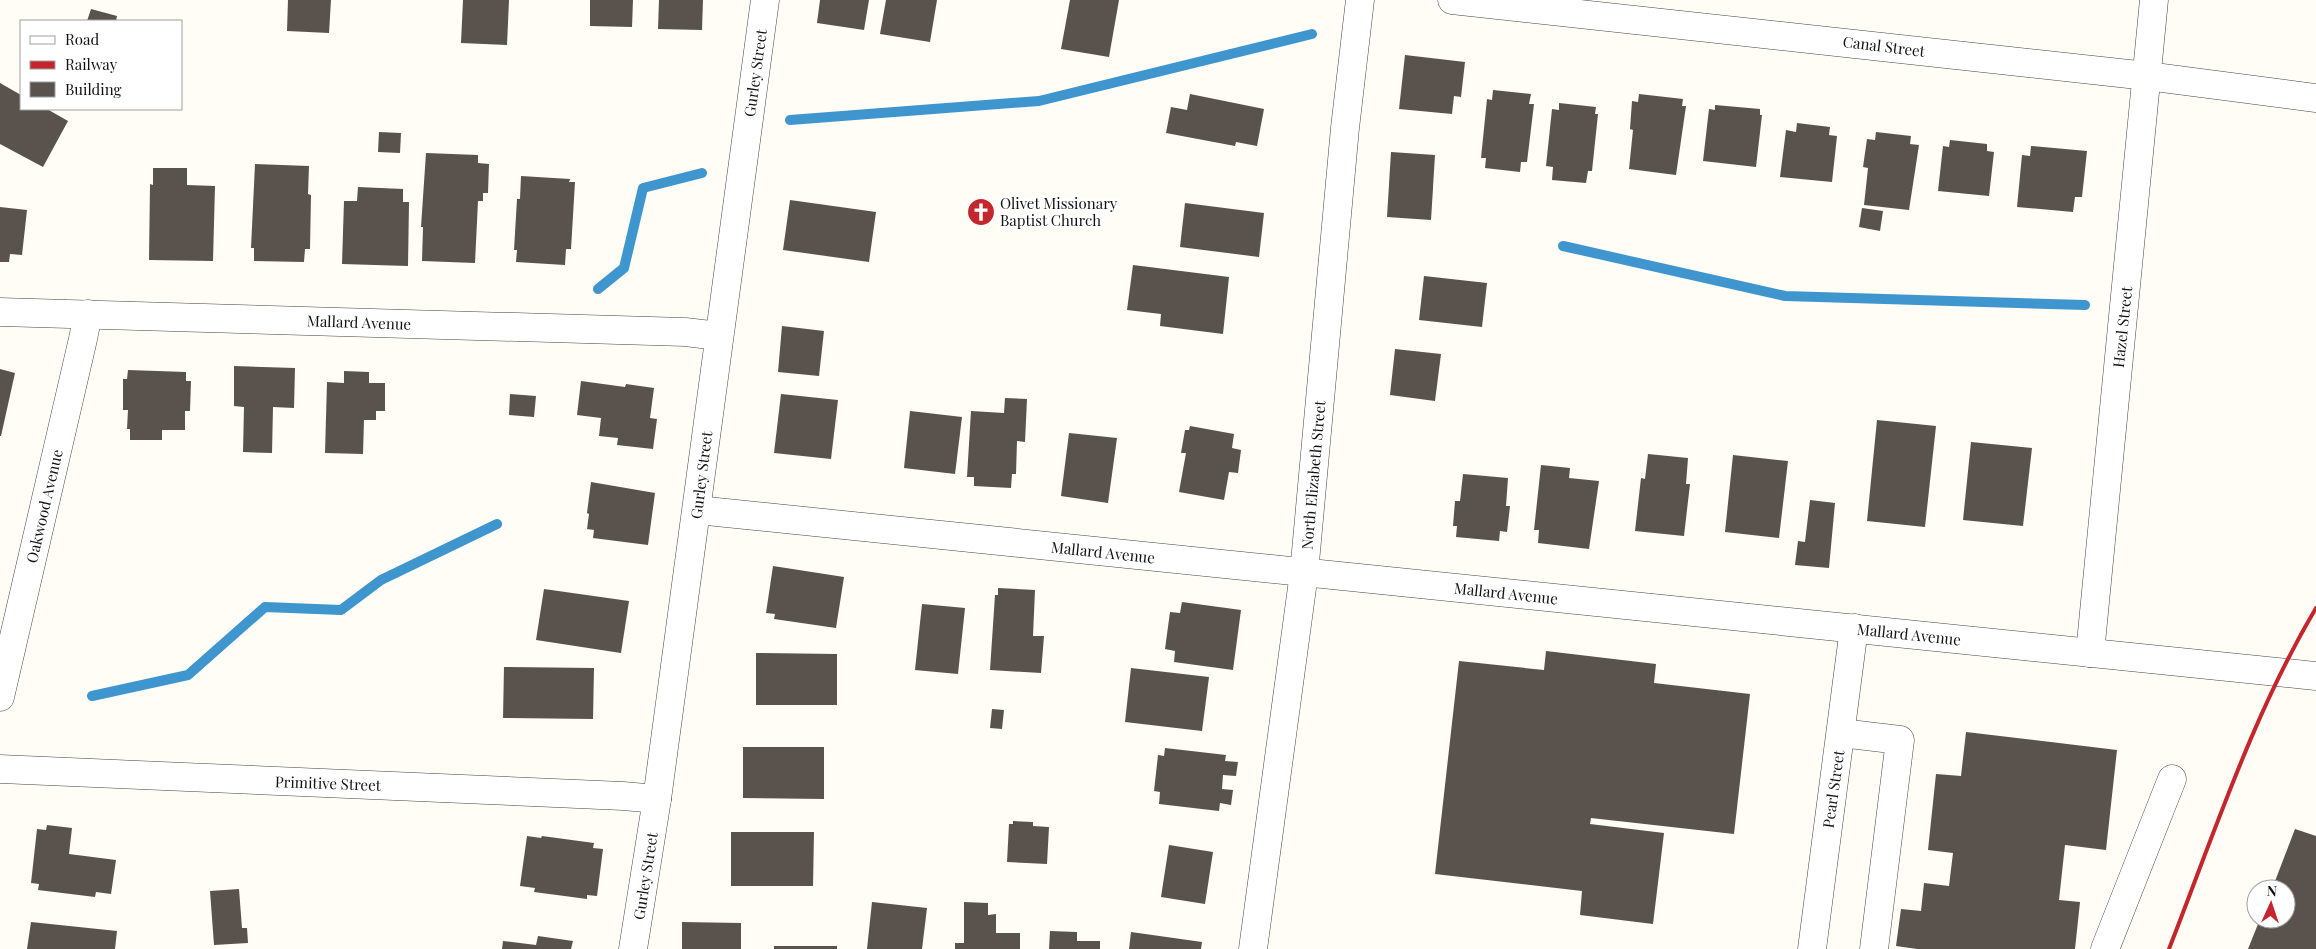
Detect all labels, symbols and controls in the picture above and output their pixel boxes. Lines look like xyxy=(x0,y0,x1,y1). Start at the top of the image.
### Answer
legend xyxy=(20,20,182,110)
street label: Gurley Street xyxy=(739,27,771,118)
text: Road xyxy=(65,29,99,49)
street label: Canal Street xyxy=(1842,31,1927,61)
text: Railway xyxy=(65,54,118,74)
text: Building xyxy=(65,79,122,99)
place label: Olivet Missionary Baptist Church xyxy=(1000,193,1118,230)
church icon: Olivet Missionary Baptist Church xyxy=(966,197,996,227)
street label: Hazel Street xyxy=(2108,285,2136,369)
street label: Mallard Avenue xyxy=(307,310,411,334)
street label: North Elizabeth Street xyxy=(1297,399,1330,550)
street label: Gurley Street xyxy=(686,429,716,520)
street label: Oakwood Avenue xyxy=(21,447,67,565)
street label: Mallard Avenue xyxy=(1050,537,1156,567)
street label: Mallard Avenue xyxy=(1453,578,1559,608)
street label: Mallard Avenue xyxy=(1856,619,1962,649)
street label: Pearl Street xyxy=(1818,748,1848,829)
street label: Primitive Street xyxy=(275,771,382,795)
street label: Gurley Street xyxy=(628,830,662,921)
north arrow xyxy=(2246,879,2296,929)
text: N xyxy=(2266,881,2277,900)

